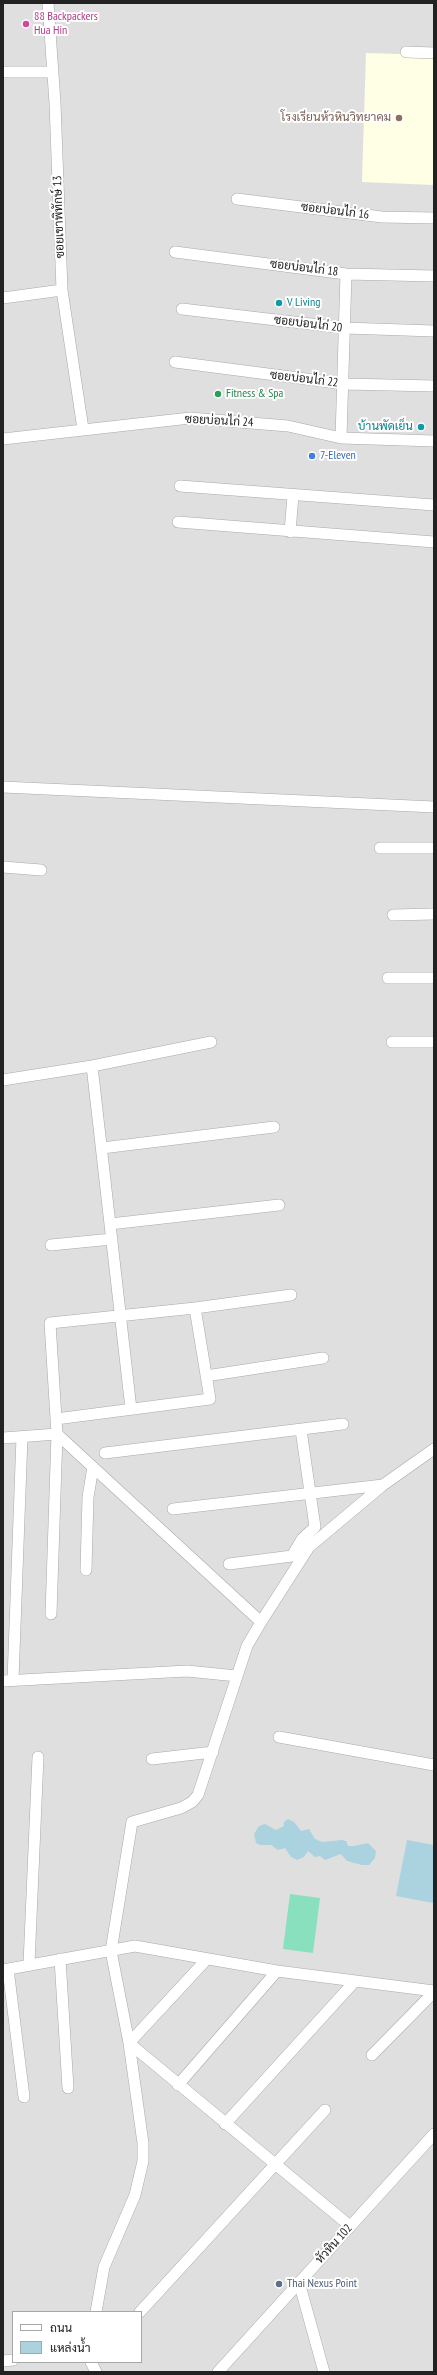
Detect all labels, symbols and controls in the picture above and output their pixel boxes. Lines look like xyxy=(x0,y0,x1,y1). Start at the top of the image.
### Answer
place label: 88 Backpackers Hua Hin xyxy=(34,10,98,38)
marker: 88 Backpackers Hua Hin xyxy=(21,19,31,29)
place label: โรงเรียนห้วหินวิทยาคม xyxy=(281,111,391,125)
marker: โรงเรียนห้วหินวิทยาคม xyxy=(394,113,404,123)
street label: ซอยเขาพิทักษ์ 13 xyxy=(50,175,68,259)
street label: ซอยบ่อนไก่ 16 xyxy=(300,200,370,222)
street label: ซอยบ่อนไก่ 18 xyxy=(269,257,339,279)
place label: V Living xyxy=(287,296,320,310)
marker: V Living xyxy=(274,298,284,308)
street label: ซอยบ่อนไก่ 20 xyxy=(273,313,343,335)
street label: ซอยบ่อนไก่ 22 xyxy=(269,368,339,390)
place label: Fitness & Spa xyxy=(226,387,283,401)
marker: Fitness & Spa xyxy=(213,389,223,399)
street label: ซอยบ่อนไก่ 24 xyxy=(184,412,254,430)
place label: บ้านพัดเย็น xyxy=(358,420,413,434)
marker: บ้านพัดเย็น xyxy=(416,422,426,432)
place label: 7-Eleven xyxy=(320,449,356,463)
marker: 7-Eleven xyxy=(307,451,317,461)
street label: หัวหิน 102 xyxy=(313,2221,355,2267)
place label: Thai Nexus Point xyxy=(287,2277,357,2291)
marker: Thai Nexus Point xyxy=(274,2279,284,2289)
legend xyxy=(12,2311,142,2363)
text: ถนน xyxy=(50,2320,72,2335)
text: แหล่งน้ำ xyxy=(50,2340,90,2355)

